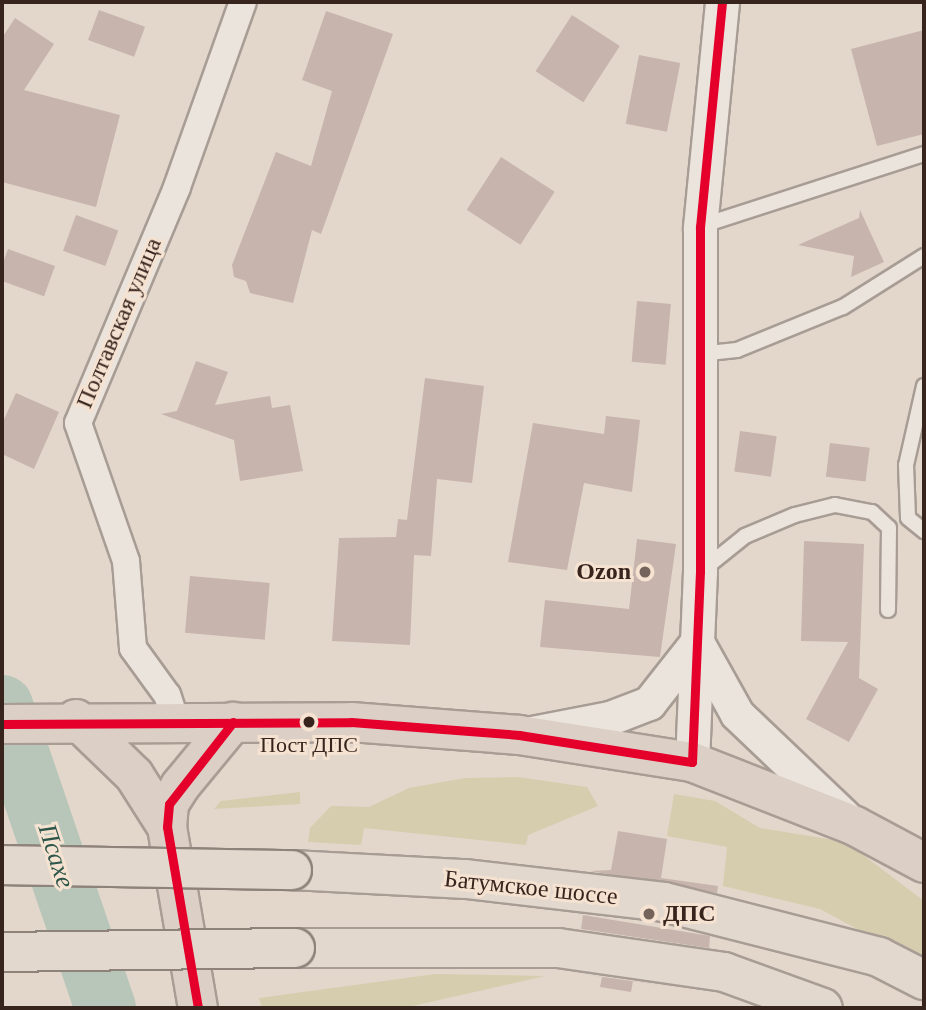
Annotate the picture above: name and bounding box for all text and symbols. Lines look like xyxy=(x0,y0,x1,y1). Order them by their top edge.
street label: Полтавская улица xyxy=(70,233,168,413)
place label: Ozon xyxy=(576,558,631,586)
marker: Ozon xyxy=(637,564,653,580)
marker: Пост ДПС xyxy=(302,715,316,729)
place label: Пост ДПС xyxy=(260,732,358,758)
water label: Псахе xyxy=(31,820,81,892)
street label: Батумское шоссе xyxy=(443,865,619,911)
place label: ДПС xyxy=(663,900,716,928)
marker: ДПС xyxy=(641,906,657,922)

